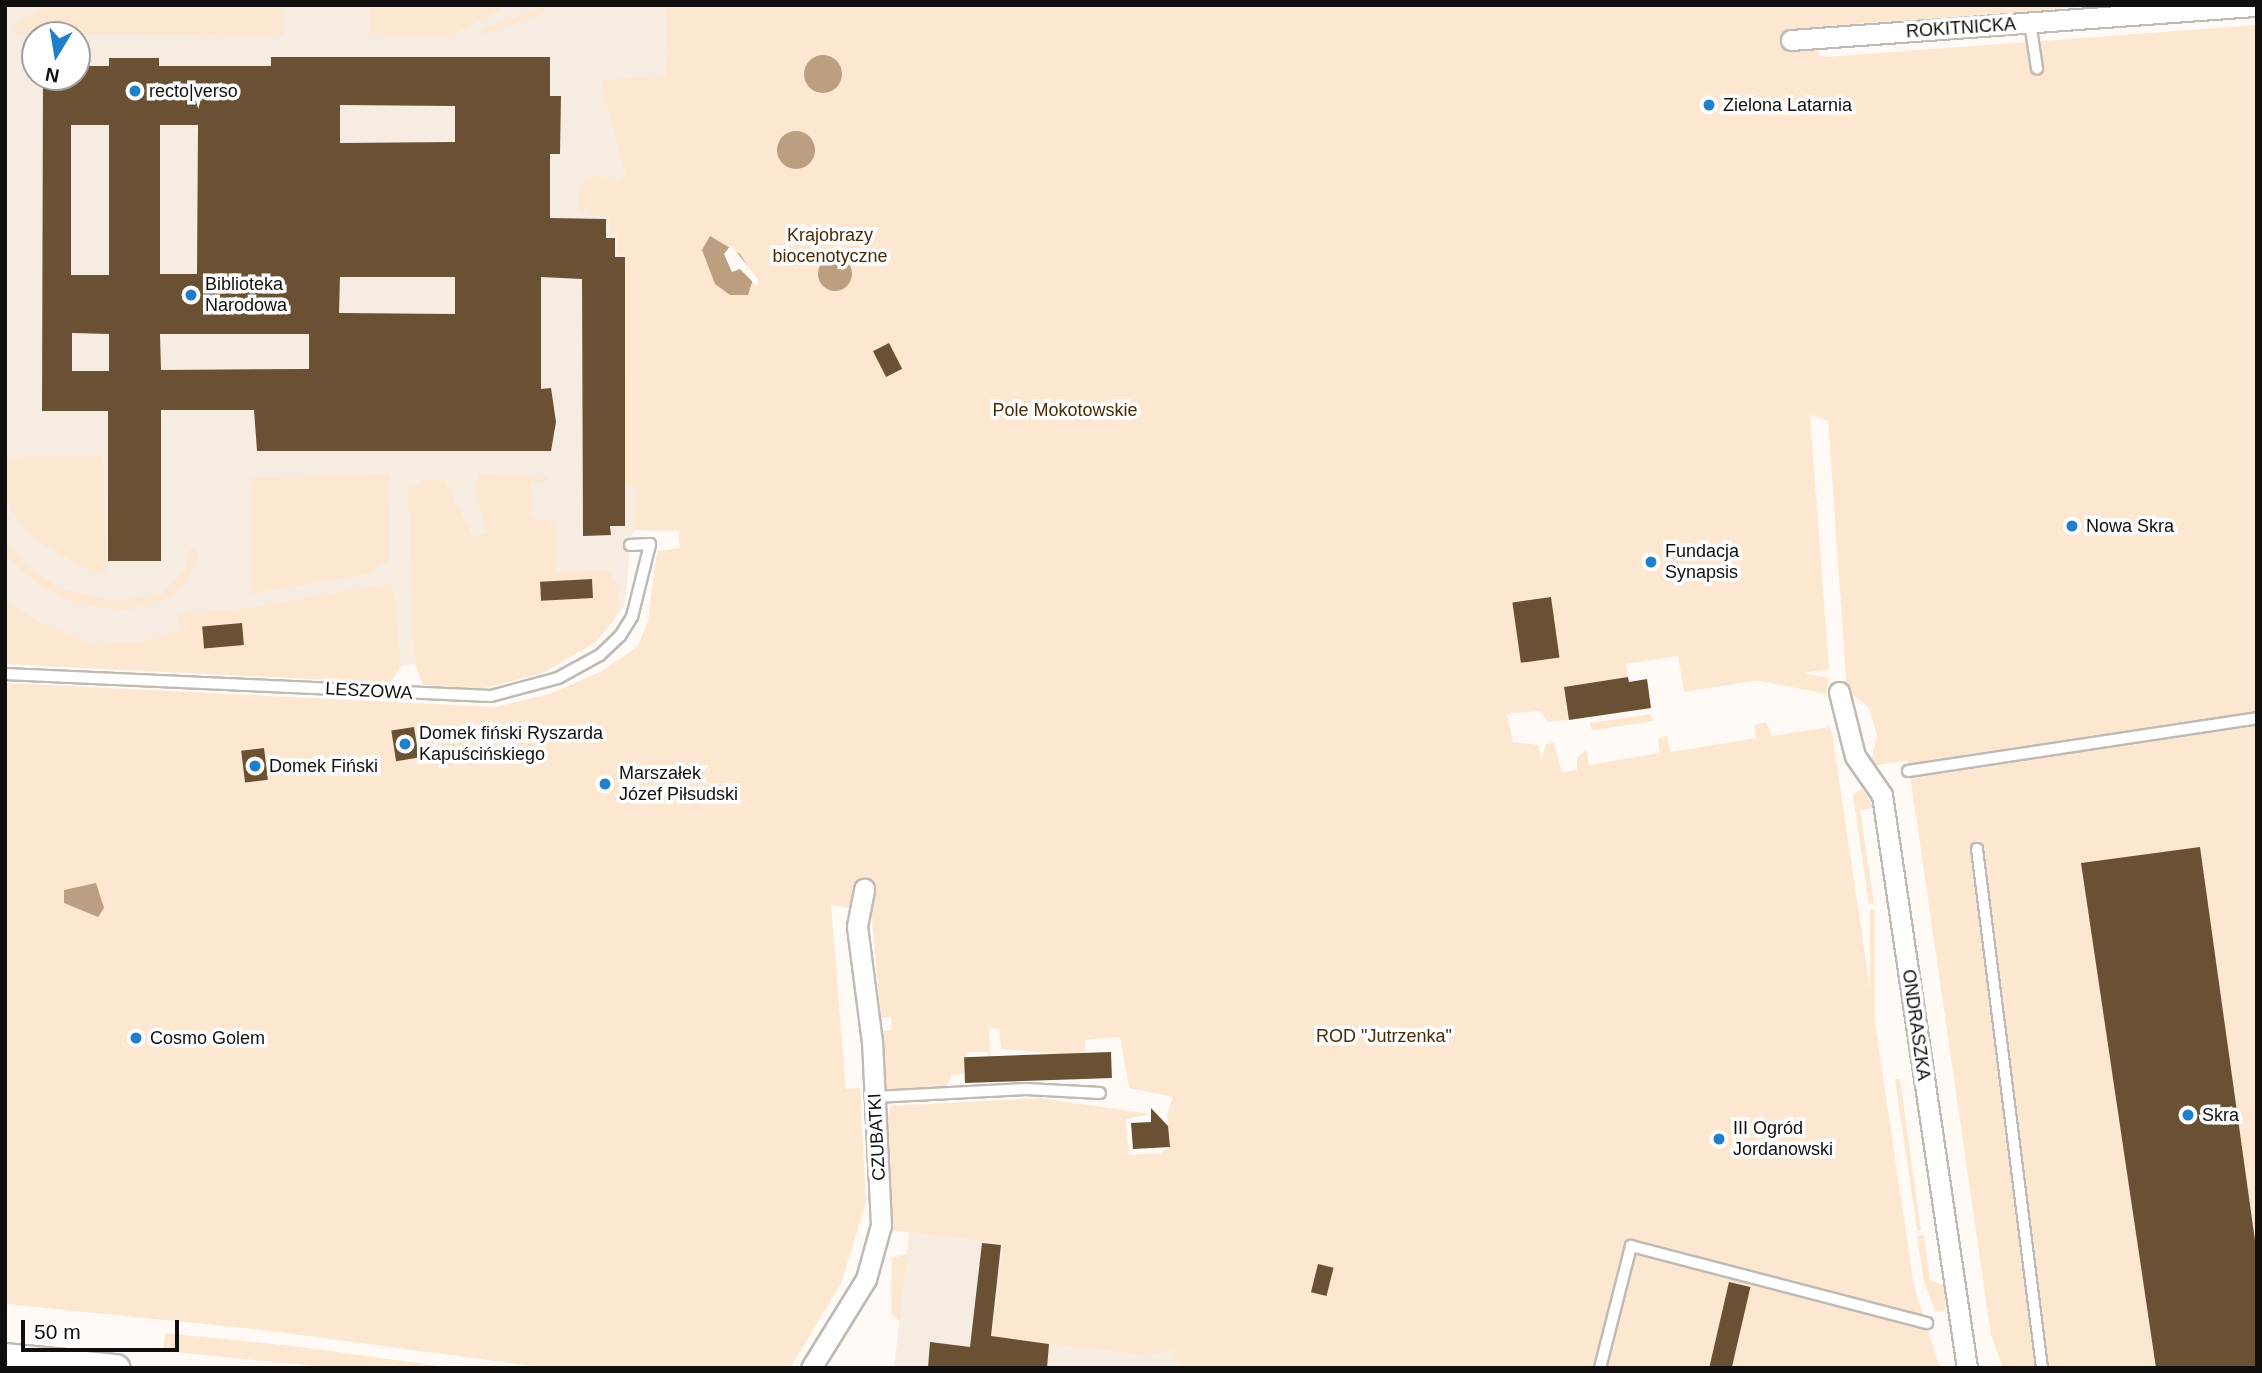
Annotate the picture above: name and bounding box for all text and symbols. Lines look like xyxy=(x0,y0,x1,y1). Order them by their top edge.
street label: ROKITNICKA xyxy=(1905,13,2017,43)
north arrow xyxy=(21,21,91,91)
text: N xyxy=(44,64,61,87)
place label: recto|verso xyxy=(149,80,238,102)
marker: recto|verso xyxy=(127,83,143,99)
place label: Zielona Latarnia xyxy=(1723,94,1852,116)
marker: Zielona Latarnia xyxy=(1701,97,1717,113)
park label: Krajobrazy biocenotyczne xyxy=(772,225,888,268)
place label: Biblioteka Narodowa xyxy=(205,274,287,316)
marker: Biblioteka Narodowa xyxy=(183,287,199,303)
park label: Pole Mokotowskie xyxy=(992,399,1138,421)
place label: Nowa Skra xyxy=(2086,515,2174,537)
marker: Nowa Skra xyxy=(2064,518,2080,534)
place label: Fundacja Synapsis xyxy=(1665,541,1739,584)
marker: Fundacja Synapsis xyxy=(1643,554,1659,570)
street label: LESZOWA xyxy=(325,678,413,704)
place label: Domek fiński Ryszarda Kapuścińskiego xyxy=(419,723,603,766)
marker: Domek fiński Ryszarda Kapuścińskiego xyxy=(397,736,413,752)
place label: Domek Fiński xyxy=(269,755,378,777)
marker: Domek Fiński xyxy=(247,758,263,774)
place label: Marszałek Józef Piłsudski xyxy=(619,763,738,806)
marker: Marszałek Józef Piłsudski xyxy=(597,776,613,792)
street label: ONDRASZKA xyxy=(1898,968,1934,1082)
park label: ROD "Jutrzenka" xyxy=(1316,1025,1452,1047)
place label: Cosmo Golem xyxy=(150,1027,265,1049)
marker: Cosmo Golem xyxy=(128,1030,144,1046)
street label: CZUBATKI xyxy=(864,1093,890,1181)
place label: Skra xyxy=(2202,1104,2239,1126)
marker: Skra xyxy=(2180,1107,2196,1123)
place label: III Ogród Jordanowski xyxy=(1733,1118,1833,1160)
marker: III Ogród Jordanowski xyxy=(1711,1131,1727,1147)
scale bar xyxy=(24,1306,182,1350)
text: 50 m xyxy=(34,1320,81,1343)

